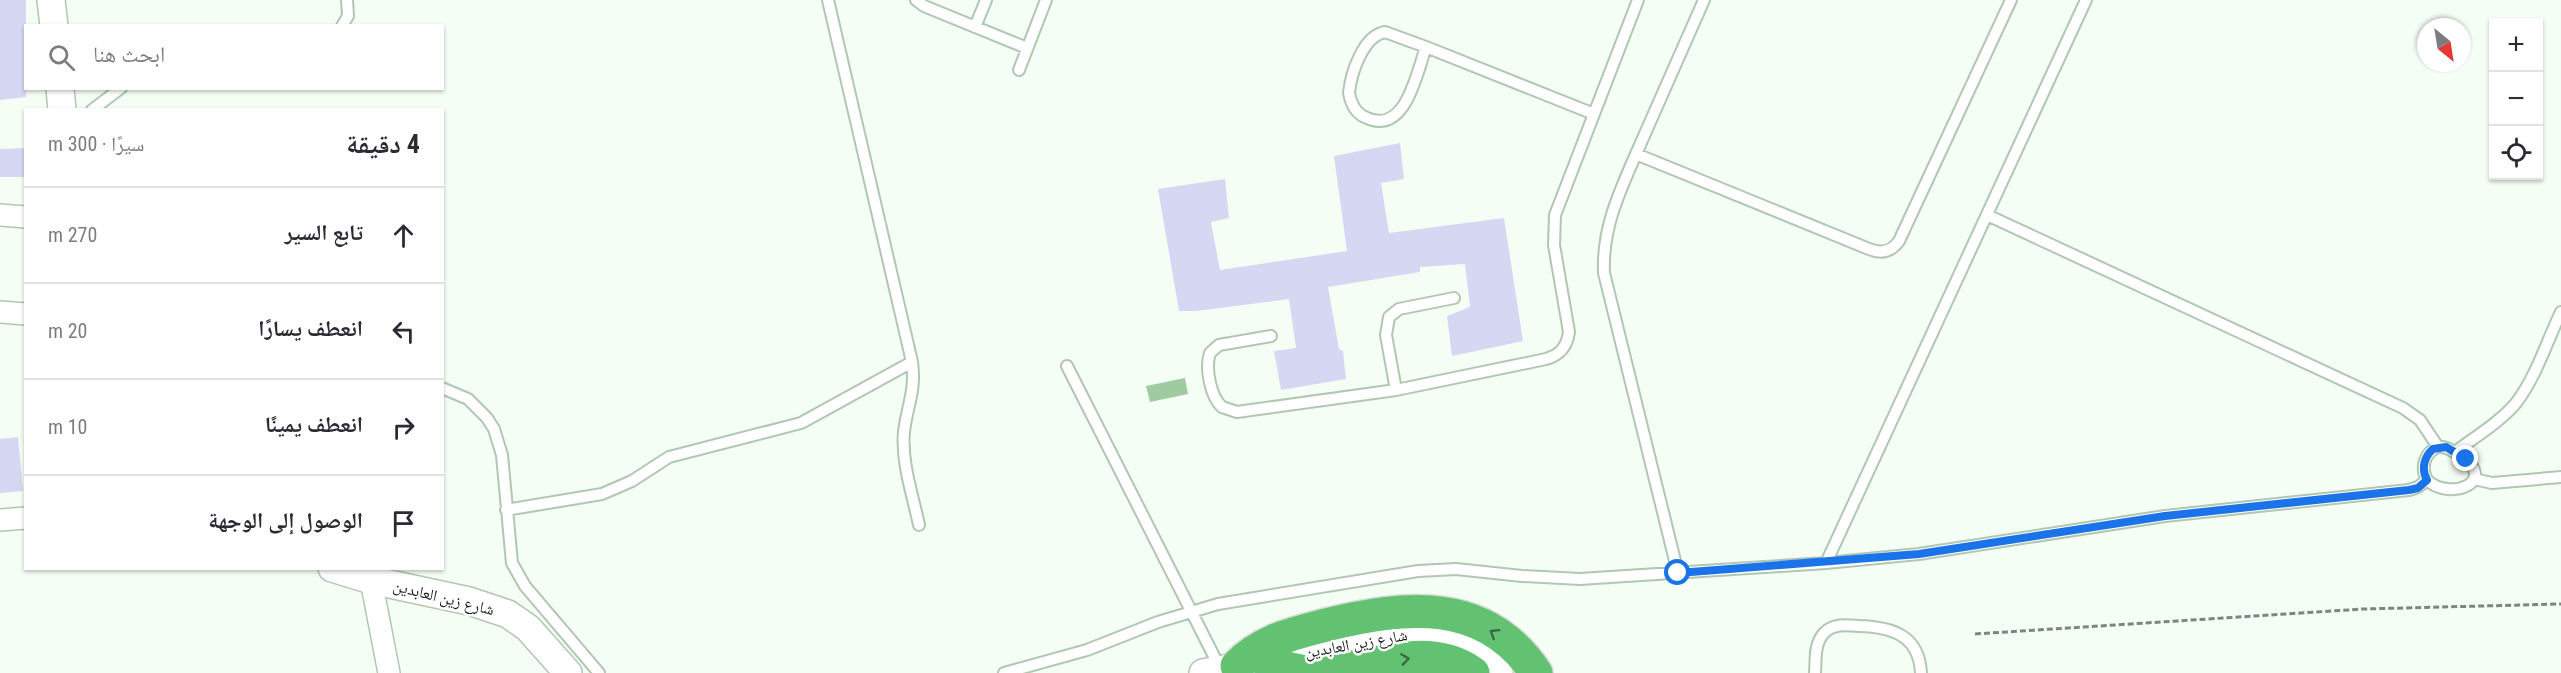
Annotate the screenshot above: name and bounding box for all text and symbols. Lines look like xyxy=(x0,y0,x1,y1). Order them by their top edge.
north arrow xyxy=(2417,18,2471,72)
map controls xyxy=(2489,18,2543,180)
button: + xyxy=(2489,18,2543,72)
search box xyxy=(24,24,444,90)
icon: search xyxy=(45,41,78,74)
text: ابحث هنا xyxy=(93,42,165,67)
button: − xyxy=(2489,72,2543,126)
button: locate xyxy=(2489,126,2543,180)
text: 4 دقيقة xyxy=(346,129,420,159)
text: سيرًا · 300 m xyxy=(48,132,145,156)
icon: ahead xyxy=(387,219,420,252)
text: تابع السير xyxy=(285,220,363,245)
text: 270 m xyxy=(48,223,97,247)
icon: left xyxy=(387,315,420,348)
text: انعطف يسارًا xyxy=(258,316,363,341)
text: 20 m xyxy=(48,319,87,343)
icon: right xyxy=(387,411,420,444)
text: انعطف يمينًا xyxy=(265,412,363,437)
text: 10 m xyxy=(48,415,87,439)
route end xyxy=(2452,445,2478,471)
icon: arrive xyxy=(387,507,420,540)
text: الوصول إلى الوجهة xyxy=(208,508,363,533)
route start xyxy=(1664,559,1690,585)
street label: شارع زين العابدين xyxy=(391,576,496,620)
street label: شارع زين العابدين xyxy=(1303,625,1409,663)
one-way arrow xyxy=(1490,629,1501,640)
one-way arrow xyxy=(1400,653,1409,665)

